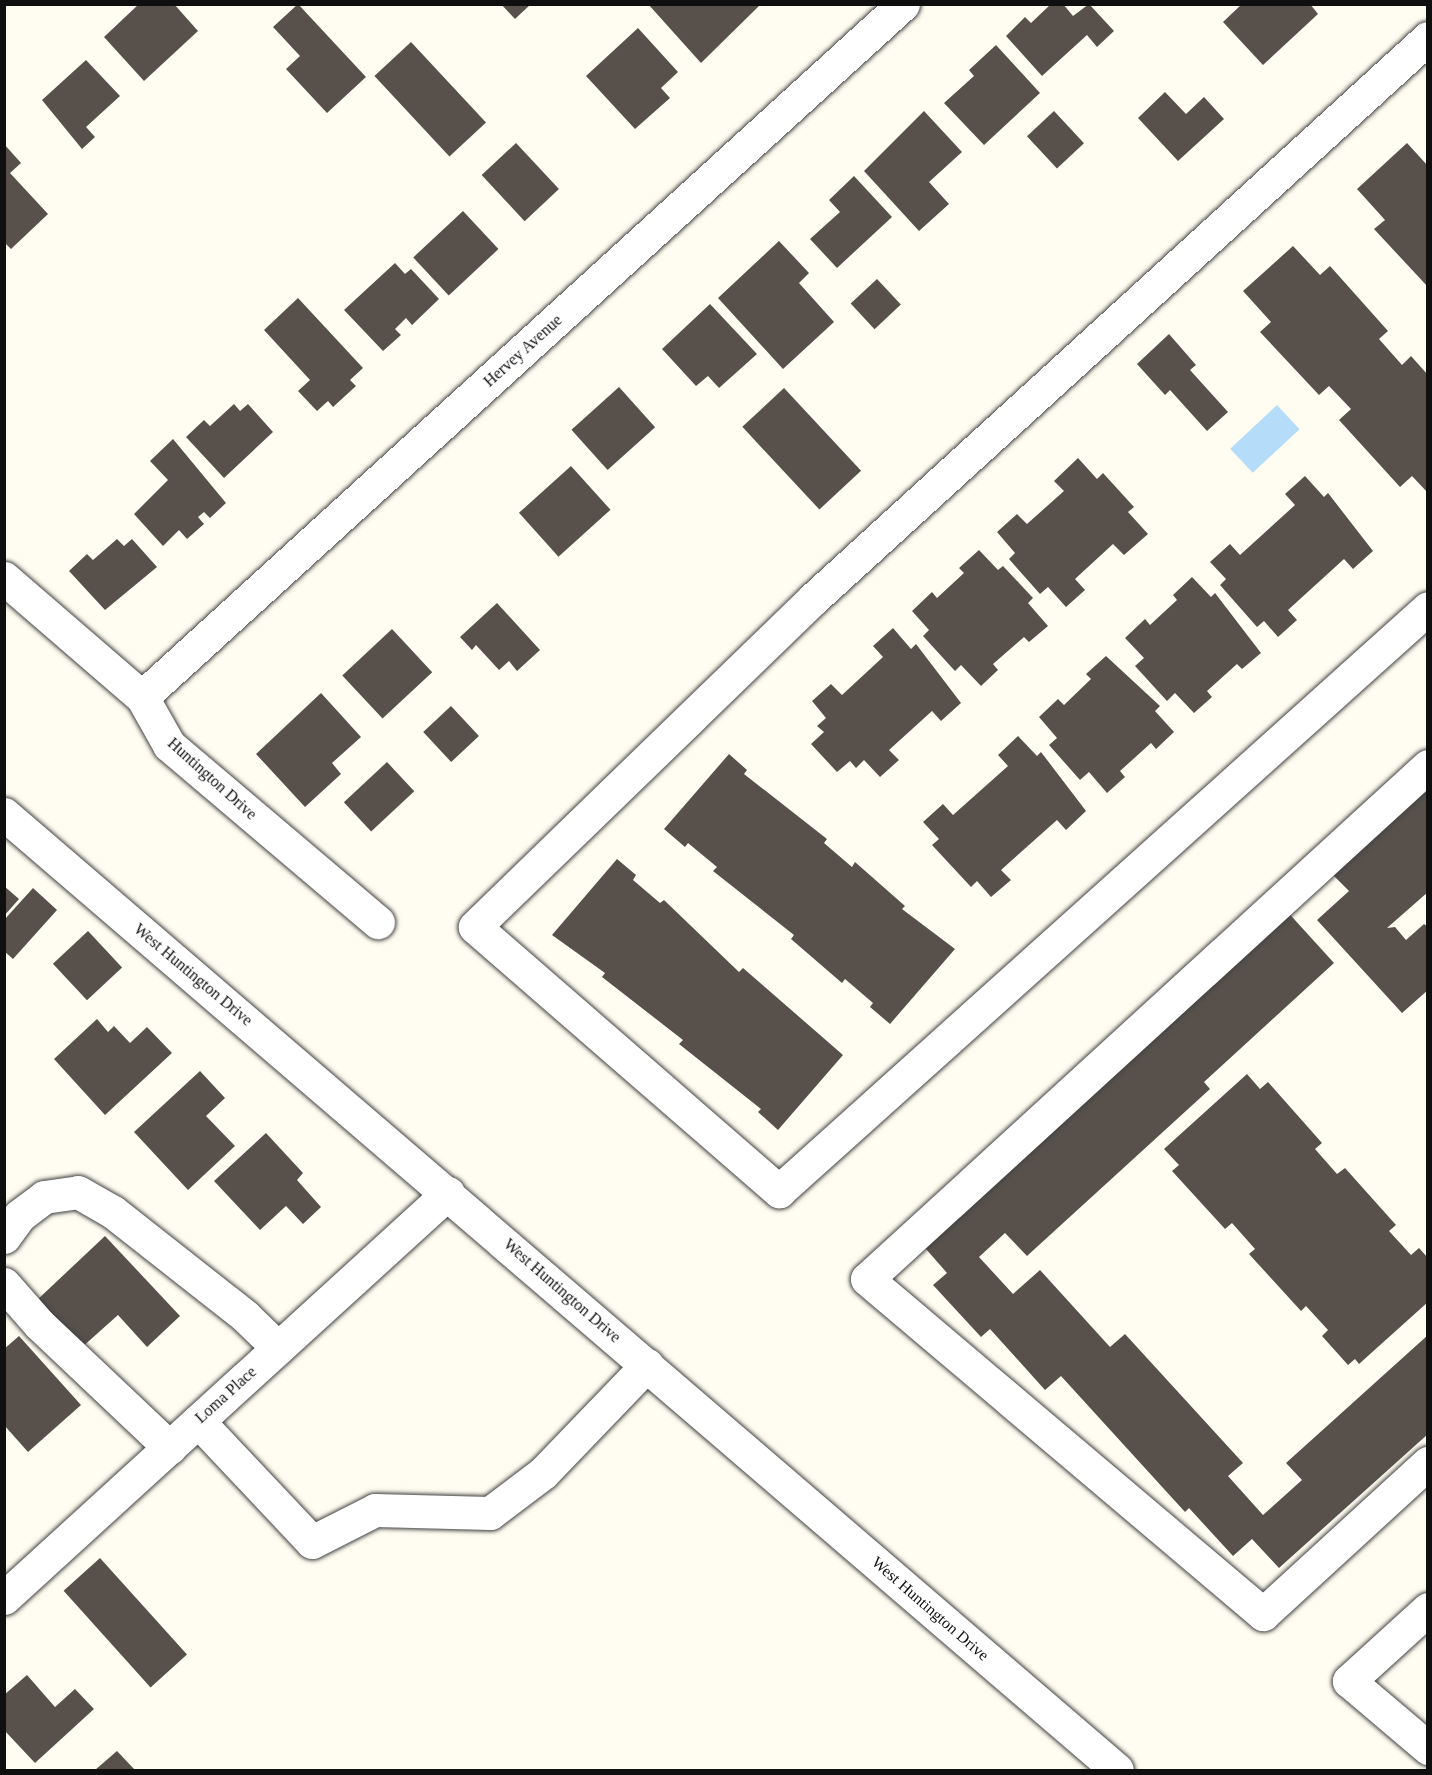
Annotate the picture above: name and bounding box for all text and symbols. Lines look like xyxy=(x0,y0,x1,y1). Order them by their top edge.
street label: Hervey Avenue xyxy=(480,311,566,391)
street label: Huntington Drive xyxy=(163,734,261,824)
street label: West Huntington Drive xyxy=(130,920,256,1030)
street label: West Huntington Drive xyxy=(500,1235,624,1347)
street label: Loma Place xyxy=(191,1362,261,1428)
street label: West Huntington Drive xyxy=(868,1553,992,1665)

